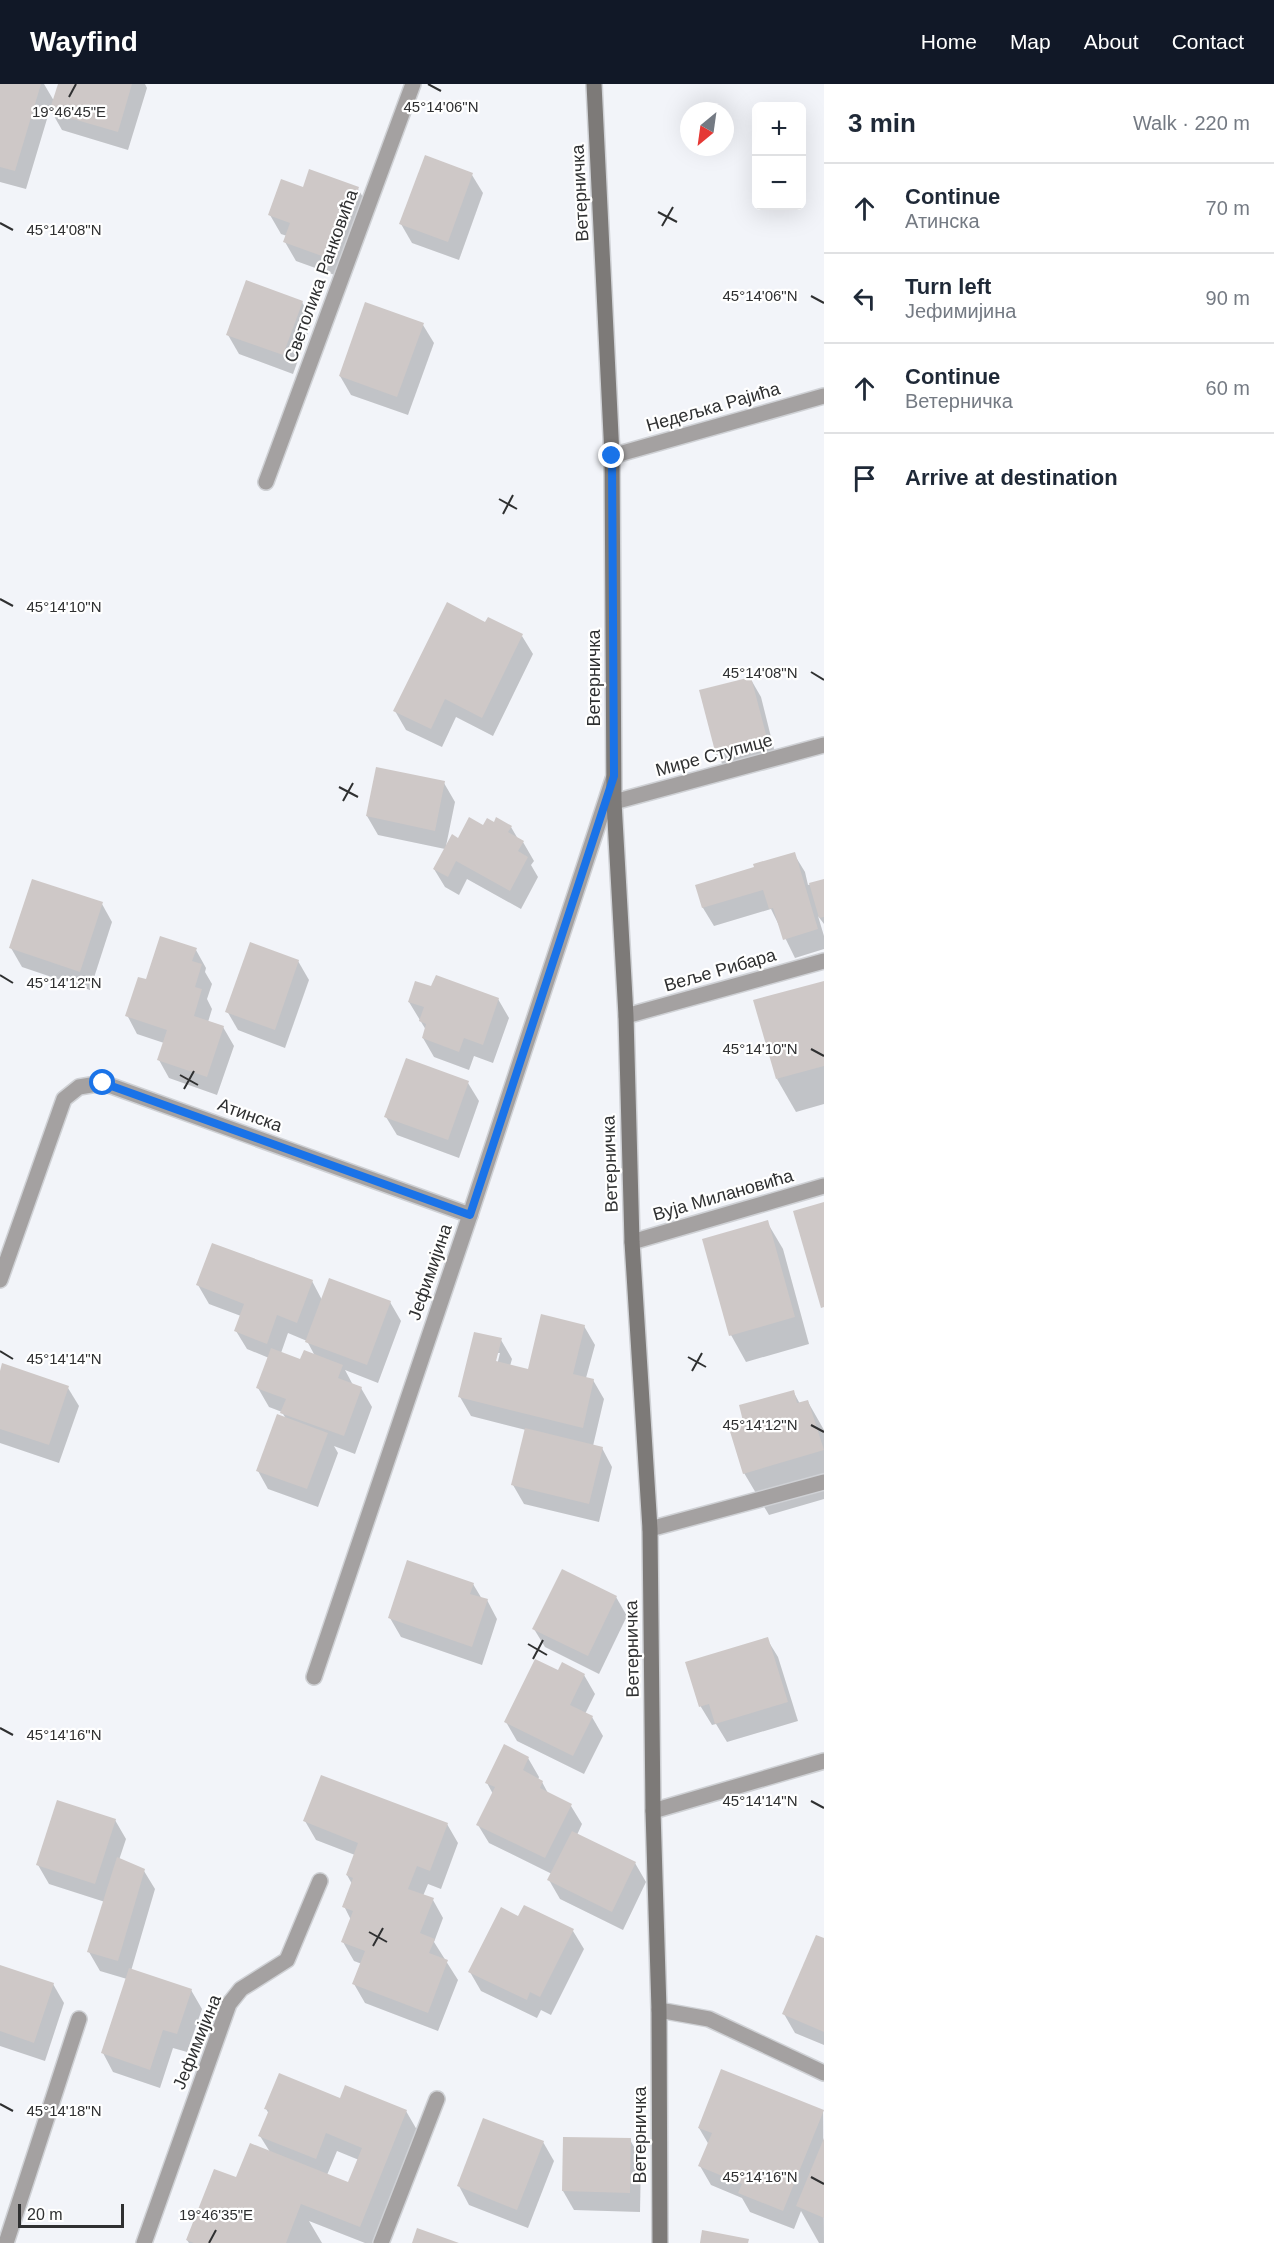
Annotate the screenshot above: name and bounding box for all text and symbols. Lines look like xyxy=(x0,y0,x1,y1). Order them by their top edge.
text: Wayfind xyxy=(30,26,138,57)
text: Home xyxy=(921,30,977,53)
text: Map xyxy=(1010,30,1051,53)
text: About xyxy=(1084,30,1139,53)
text: Contact xyxy=(1172,30,1244,53)
text: 45°14'06"N xyxy=(403,98,479,115)
north arrow xyxy=(680,102,734,156)
map controls xyxy=(752,102,806,210)
button: + xyxy=(752,102,806,156)
text: 19°46'45"E xyxy=(32,103,106,120)
text: 3 min xyxy=(848,108,916,138)
text: Walk · 220 m xyxy=(1133,112,1250,134)
street label: Ветерничка xyxy=(567,143,593,242)
button: − xyxy=(752,156,806,210)
text: Continue xyxy=(905,184,1000,209)
street label: Светолика Ранковића xyxy=(280,186,362,365)
icon: ahead xyxy=(848,192,881,225)
text: 70 m xyxy=(1206,197,1250,219)
text: Атинска xyxy=(905,210,980,232)
text: 45°14'08"N xyxy=(26,221,102,238)
text: Turn left xyxy=(905,274,991,299)
icon: left xyxy=(848,282,881,315)
text: 45°14'06"N xyxy=(722,287,798,304)
text: 90 m xyxy=(1206,287,1250,309)
text: Јефимијина xyxy=(905,300,1016,322)
text: Continue xyxy=(905,364,1000,389)
icon: ahead xyxy=(848,372,881,405)
text: 60 m xyxy=(1206,377,1250,399)
street label: Недељка Рајића xyxy=(644,378,783,436)
text: Ветерничка xyxy=(905,390,1013,412)
route end xyxy=(598,442,624,468)
icon: arrive xyxy=(848,462,881,495)
text: Arrive at destination xyxy=(905,465,1118,490)
text: 45°14'10"N xyxy=(26,598,102,615)
street label: Ветерничка xyxy=(584,628,604,727)
text: 45°14'08"N xyxy=(722,664,798,681)
street label: Мире Ступице xyxy=(653,730,775,780)
street label: Веље Рибара xyxy=(662,944,779,996)
text: 45°14'12"N xyxy=(26,974,102,991)
text: 45°14'10"N xyxy=(722,1040,798,1057)
route start xyxy=(89,1069,115,1095)
street label: Атинска xyxy=(215,1094,286,1136)
street label: Ветерничка xyxy=(598,1114,622,1213)
street label: Вуја Милановића xyxy=(651,1165,796,1225)
street label: Јефимијина xyxy=(404,1220,456,1323)
text: 45°14'14"N xyxy=(26,1350,102,1367)
text: 45°14'12"N xyxy=(722,1416,798,1433)
street label: Ветерничка xyxy=(621,1599,643,1698)
text: 45°14'16"N xyxy=(26,1726,102,1743)
text: 45°14'14"N xyxy=(722,1792,798,1809)
street label: Јефимијина xyxy=(169,1991,225,2092)
street label: Ветерничка xyxy=(630,2085,650,2184)
text: 45°14'18"N xyxy=(26,2102,102,2119)
text: 45°14'16"N xyxy=(722,2168,798,2185)
scale bar xyxy=(18,2201,124,2228)
text: 20 m xyxy=(27,2206,63,2223)
text: 19°46'35"E xyxy=(179,2206,253,2223)

